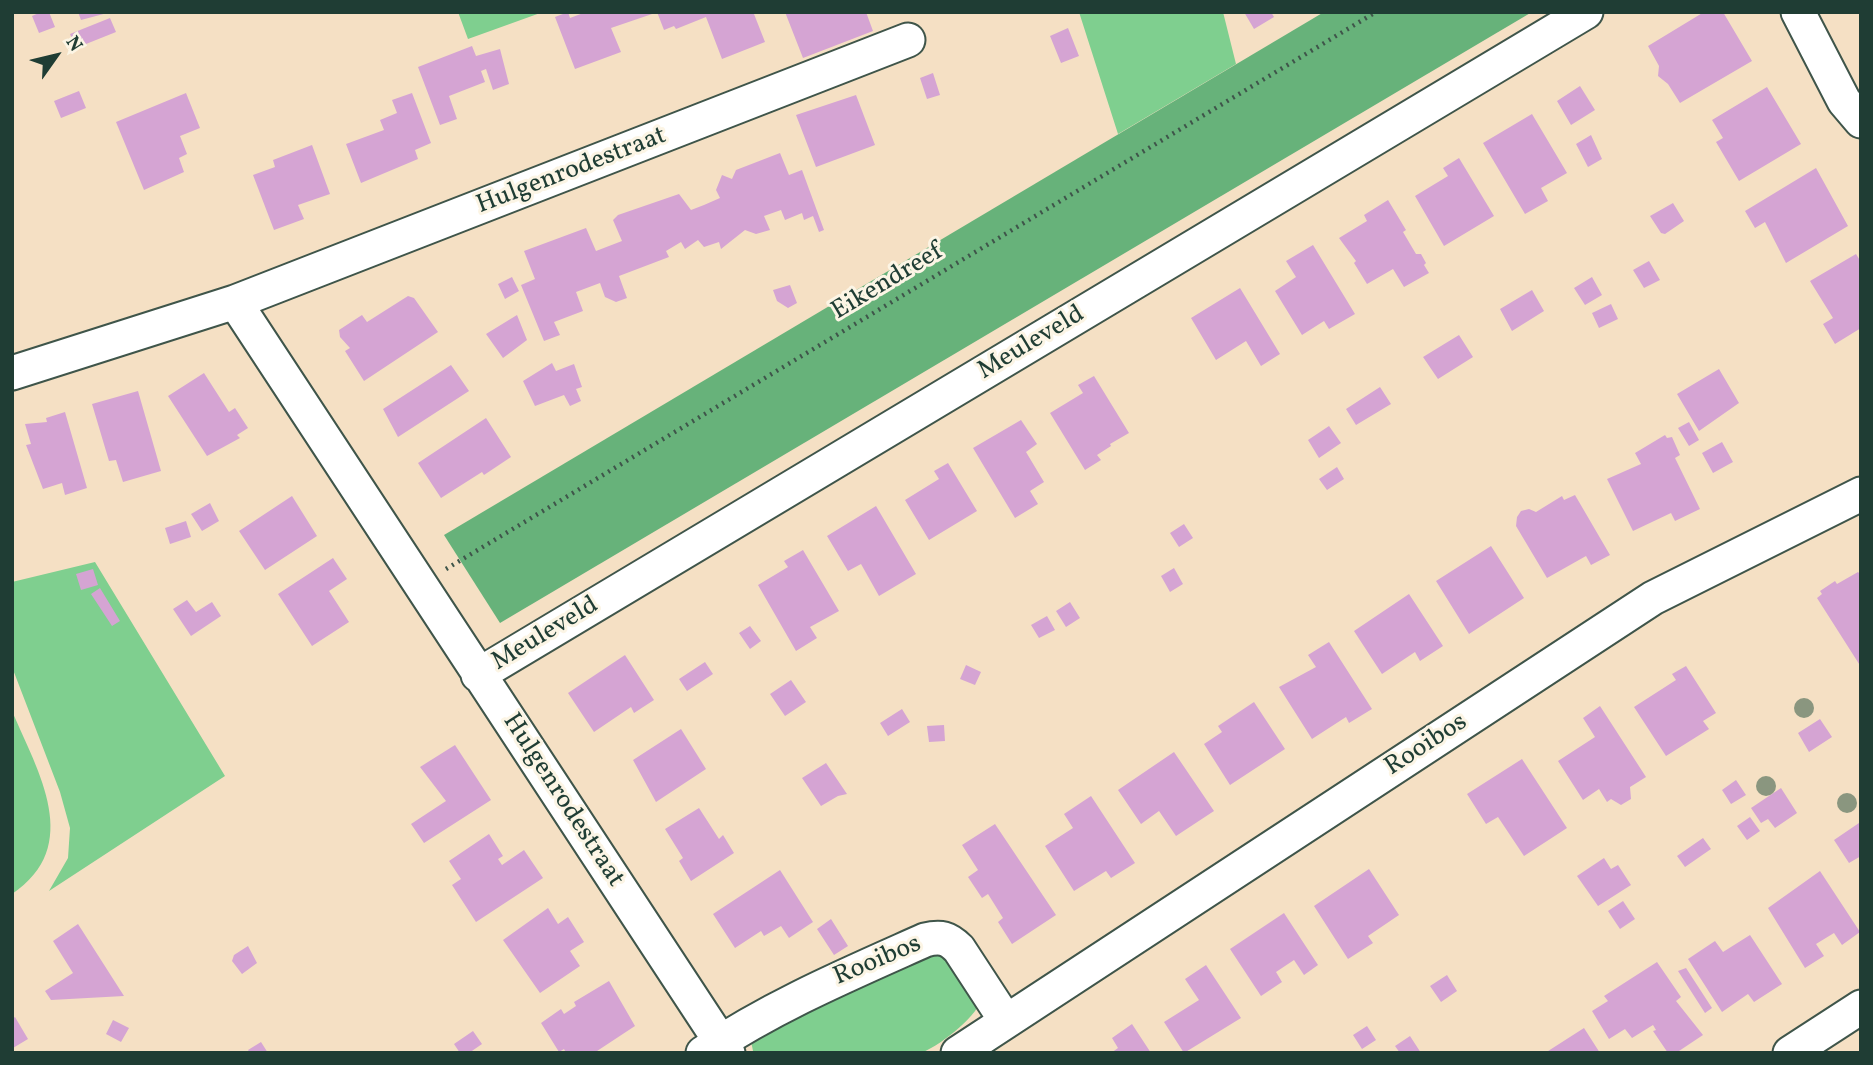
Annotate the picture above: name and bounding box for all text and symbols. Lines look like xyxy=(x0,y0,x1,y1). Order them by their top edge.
north arrow xyxy=(21,21,91,91)
text: N xyxy=(59,31,88,57)
street label: Hulgenrodestraat xyxy=(473,121,671,223)
street label: Eikendreef xyxy=(827,238,949,328)
street label: Meuleveld xyxy=(973,300,1091,388)
street label: Meuleveld xyxy=(487,591,605,679)
street label: Hulgenrodestraat xyxy=(494,708,630,894)
street label: Rooibos xyxy=(1380,708,1474,784)
street label: Rooibos xyxy=(830,930,926,994)

